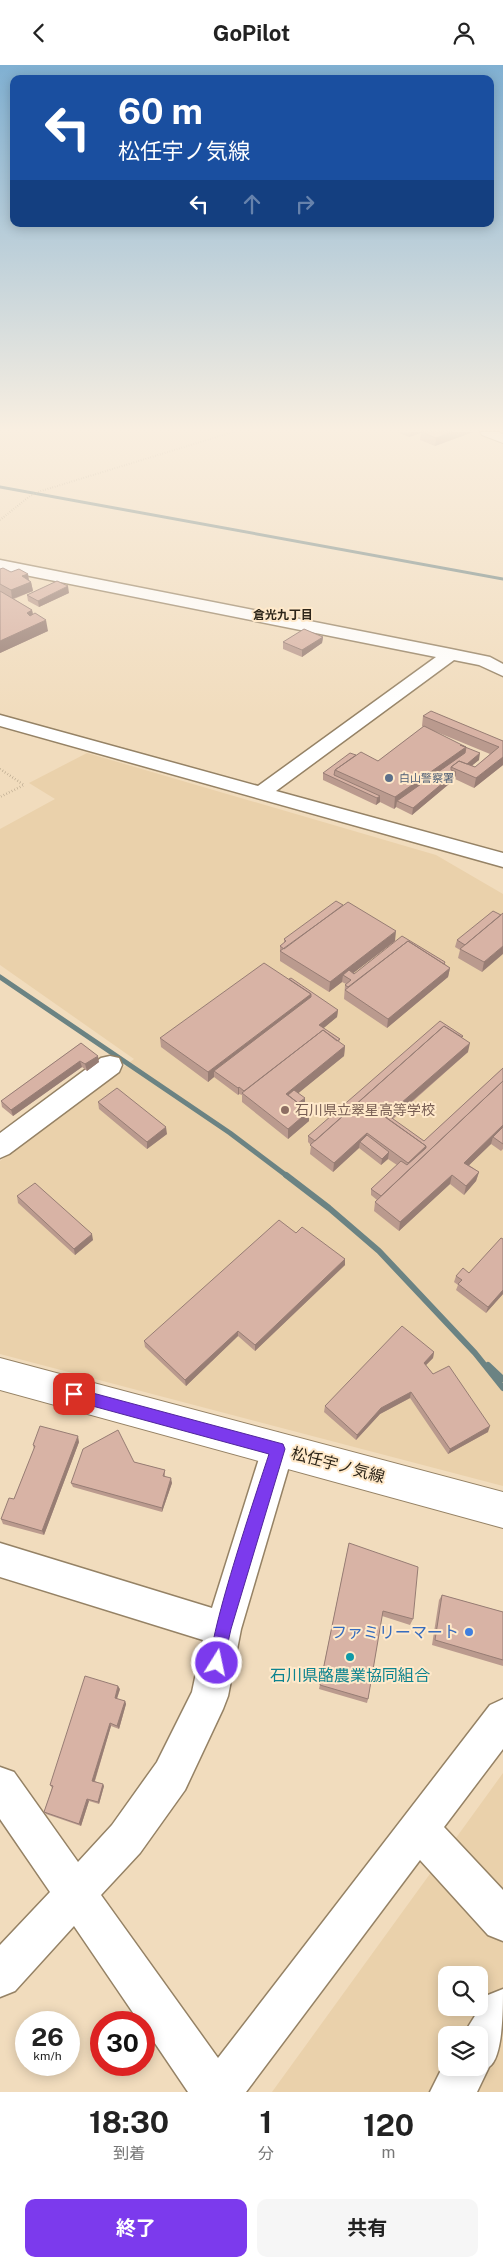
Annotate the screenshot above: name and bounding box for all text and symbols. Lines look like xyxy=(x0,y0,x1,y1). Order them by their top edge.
icon: back xyxy=(25,19,53,47)
icon: person xyxy=(450,19,478,47)
text: GoPilot xyxy=(213,20,290,46)
text: 60 m xyxy=(118,91,203,132)
icon: left xyxy=(35,95,100,160)
text: 松任宇ノ気線 xyxy=(118,138,250,164)
icon: left xyxy=(185,190,213,218)
icon: ahead xyxy=(238,190,266,218)
icon: right xyxy=(291,190,319,218)
district label: 倉光九丁目 xyxy=(253,608,313,622)
marker: 白山警察署 xyxy=(383,772,395,784)
place label: 白山警察署 xyxy=(399,772,454,784)
place label: 石川県立翠星高等学校 xyxy=(295,1102,435,1118)
marker: 石川県立翠星高等学校 xyxy=(279,1104,291,1116)
pin xyxy=(53,1373,95,1415)
icon: arrive xyxy=(60,1380,88,1408)
street label: 松任宇ノ気線 xyxy=(289,1443,387,1487)
place label: ファミリーマート xyxy=(331,1623,459,1642)
marker: ファミリーマート xyxy=(463,1626,475,1638)
position arrow xyxy=(190,1636,242,1688)
marker: 石川県酪農業協同組合 xyxy=(344,1651,356,1663)
place label: 石川県酪農業協同組合 xyxy=(270,1666,430,1685)
map controls xyxy=(438,1966,488,2076)
button: search xyxy=(438,1966,488,2016)
speed limit sign: 30 xyxy=(90,2011,155,2076)
text: 26 xyxy=(31,2022,64,2052)
button: layers xyxy=(438,2026,488,2076)
text: km/h xyxy=(33,2049,62,2063)
text: 18:30 xyxy=(89,2104,169,2140)
text: 1 xyxy=(260,2104,272,2140)
text: 120 xyxy=(363,2107,414,2143)
text: m xyxy=(382,2143,395,2162)
text: 到着 xyxy=(113,2144,145,2163)
text: 分 xyxy=(258,2144,274,2163)
button: 終了 xyxy=(25,2199,247,2257)
button: 共有 xyxy=(257,2199,478,2257)

